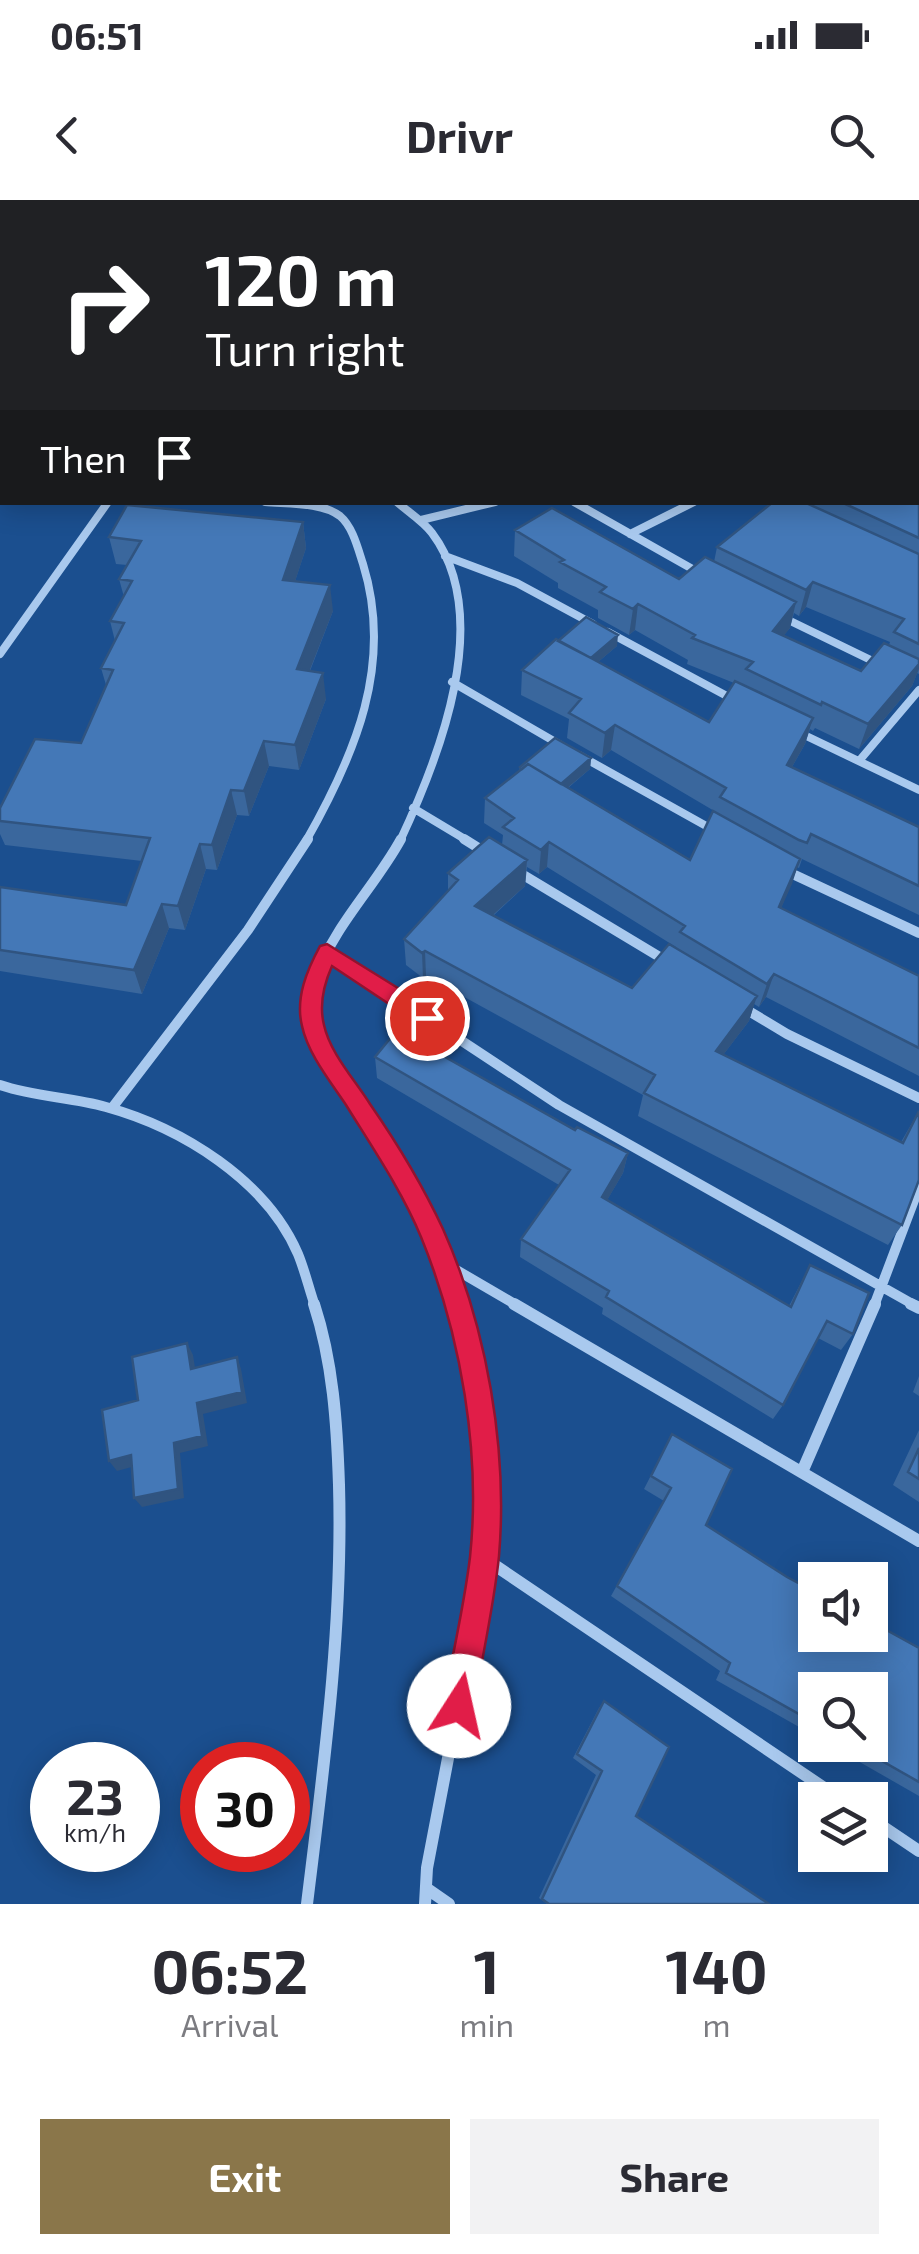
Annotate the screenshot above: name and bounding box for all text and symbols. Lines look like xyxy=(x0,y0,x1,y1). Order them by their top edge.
text: 06:51 xyxy=(50,12,144,58)
icon: back xyxy=(40,108,95,163)
text: Drivr xyxy=(406,108,513,162)
icon: search xyxy=(824,108,879,163)
text: 120 m xyxy=(205,236,397,320)
icon: right xyxy=(40,240,170,370)
text: Turn right xyxy=(205,321,405,375)
icon: arrive xyxy=(147,430,202,485)
text: Then xyxy=(40,435,127,481)
pin xyxy=(385,976,470,1061)
icon: arrive xyxy=(400,991,455,1046)
map controls xyxy=(798,1562,888,1872)
button: sound xyxy=(798,1562,888,1652)
position arrow xyxy=(407,1654,511,1758)
button: search xyxy=(798,1672,888,1762)
speed limit sign: 30 xyxy=(180,1742,310,1872)
text: 23 xyxy=(66,1765,124,1825)
button: layers xyxy=(798,1782,888,1872)
text: km/h xyxy=(64,1817,126,1847)
text: 06:52 xyxy=(151,1934,308,2006)
text: 1 xyxy=(474,1934,500,2006)
text: 140 xyxy=(666,1934,768,2006)
text: Arrival xyxy=(181,2005,278,2043)
text: min xyxy=(460,2005,514,2043)
text: m xyxy=(703,2005,731,2043)
button: Exit xyxy=(40,2119,450,2234)
button: Share xyxy=(470,2119,879,2234)

